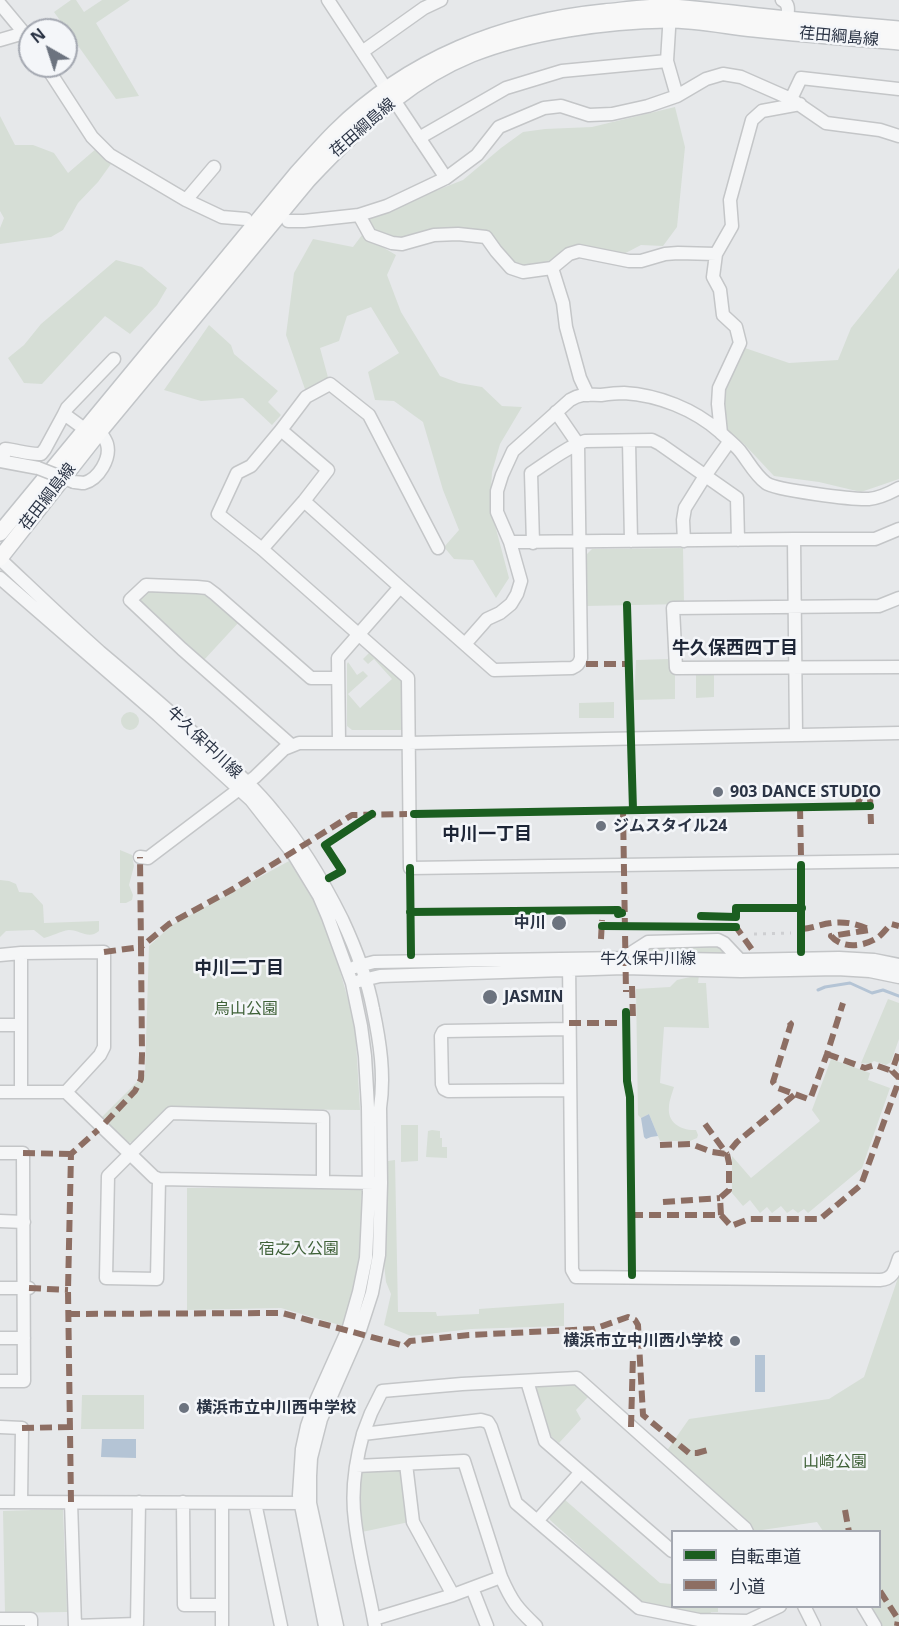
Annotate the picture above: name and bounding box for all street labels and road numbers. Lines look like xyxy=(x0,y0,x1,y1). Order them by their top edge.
street label: 荏田綱島線 xyxy=(798,24,880,50)
street label: 荏田綱島線 xyxy=(327,95,399,161)
street label: 荏田綱島線 xyxy=(16,460,80,534)
street label: 牛久保中川線 xyxy=(162,703,246,783)
street label: 牛久保中川線 xyxy=(600,949,696,969)

